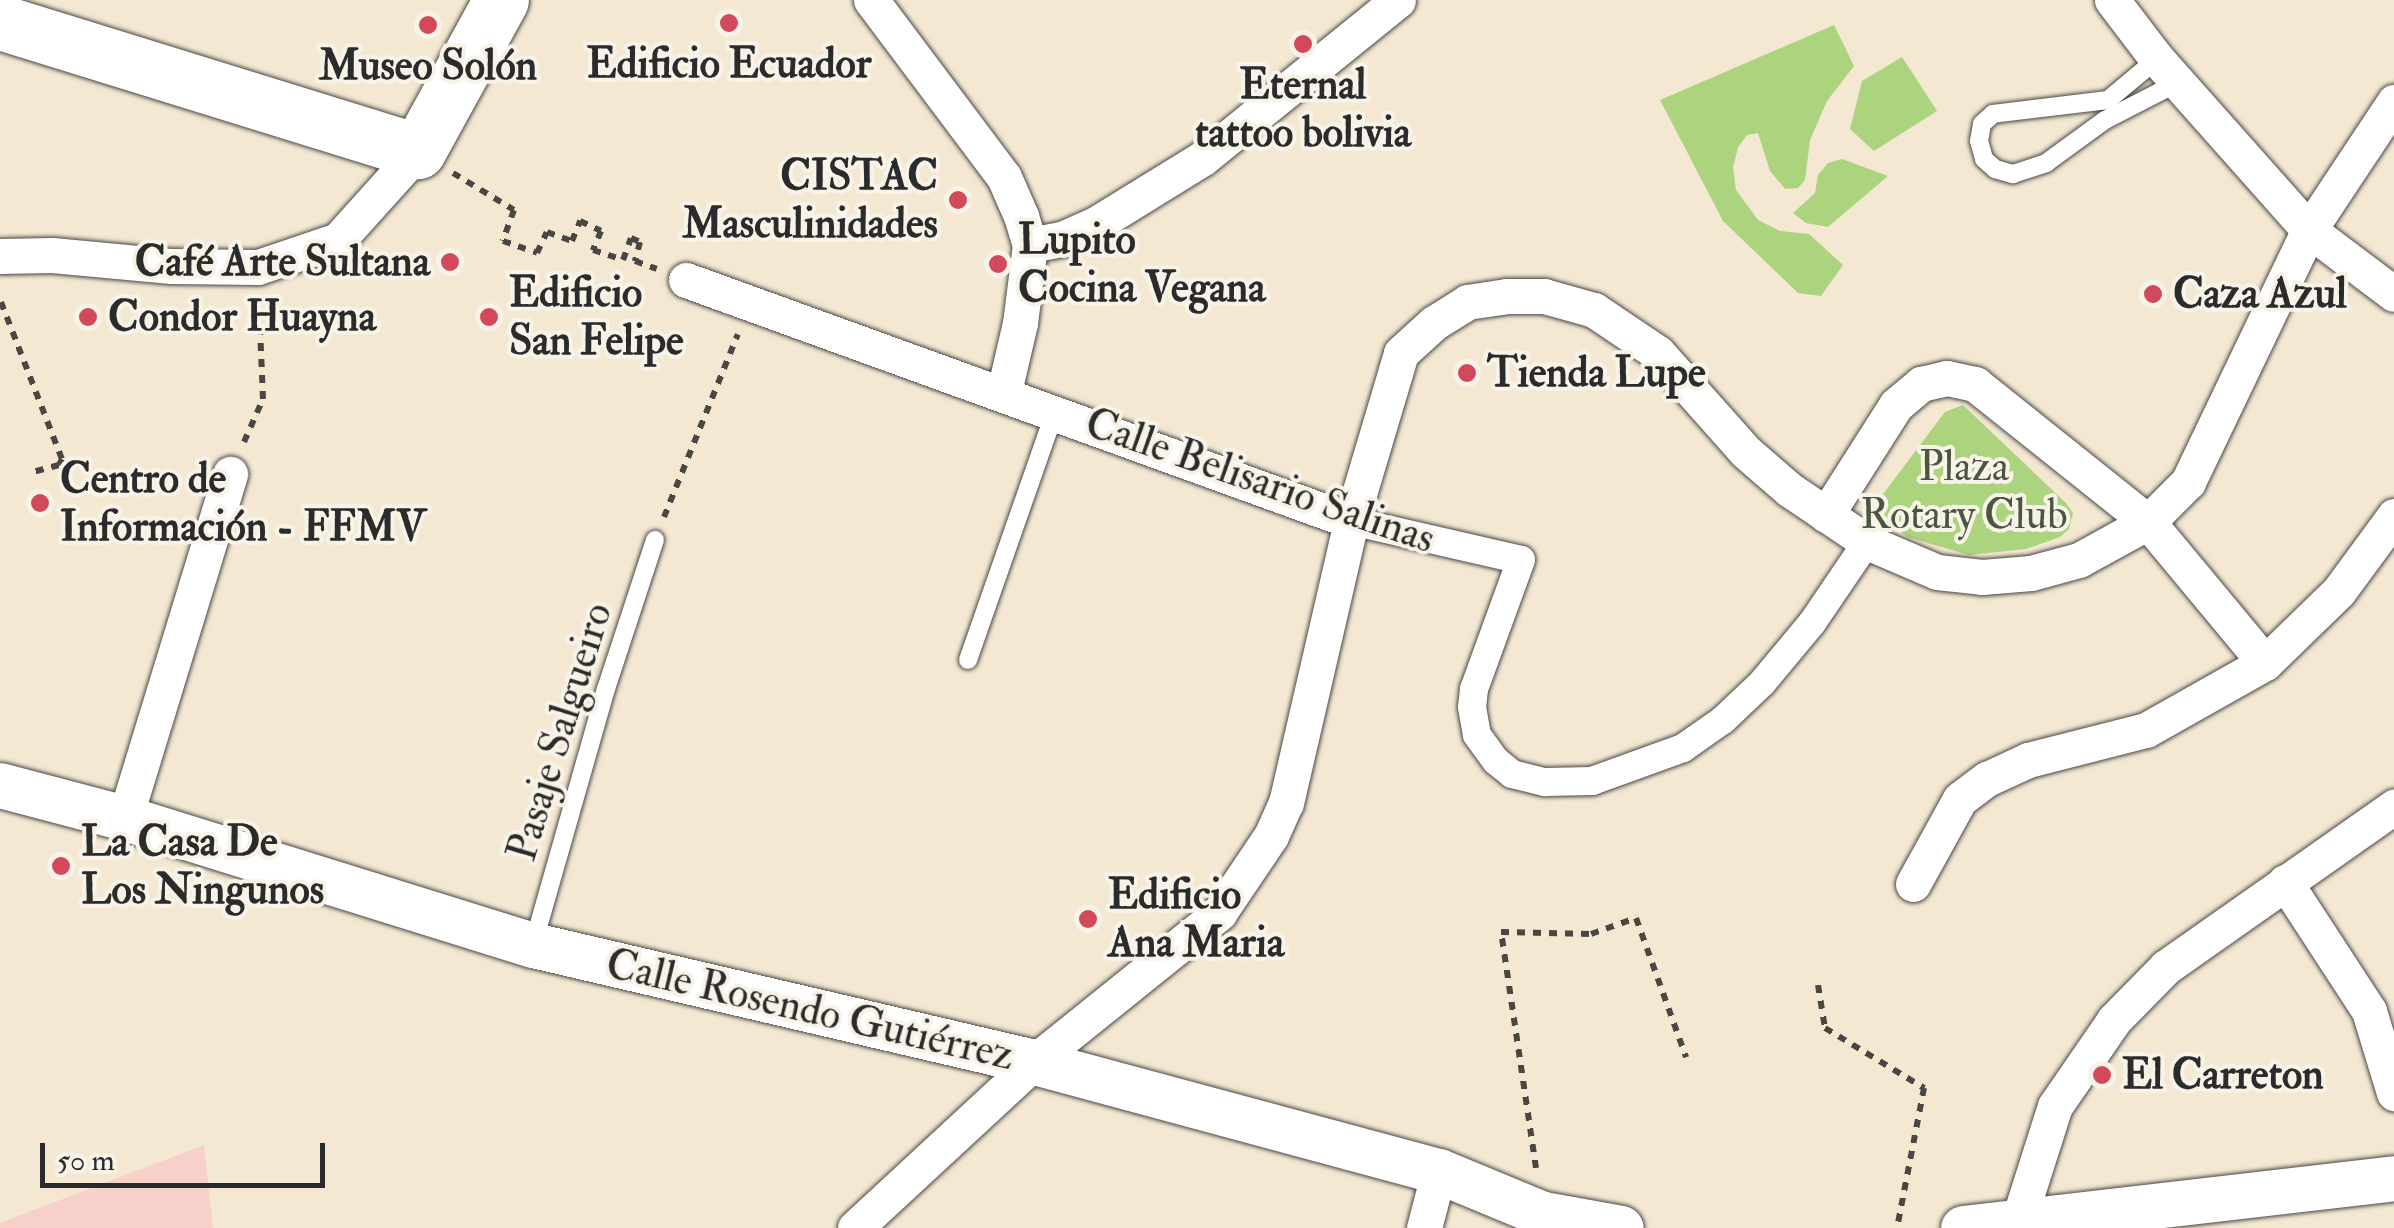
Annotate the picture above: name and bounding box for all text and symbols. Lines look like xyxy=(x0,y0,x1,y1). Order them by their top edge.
marker: Edificio Ecuador xyxy=(718,12,740,34)
marker: Museo Solón xyxy=(417,14,439,36)
marker: Eternal tattoo bolivia xyxy=(1292,33,1314,55)
place label: Edificio Ecuador xyxy=(587,39,871,89)
place label: Museo Solón xyxy=(319,41,537,91)
place label: Eternal tattoo bolivia xyxy=(1195,60,1411,158)
place label: CISTAC Masculinidades xyxy=(682,151,938,250)
marker: CISTAC Masculinidades xyxy=(947,189,969,211)
place label: Lupito Cocina Vegana xyxy=(1018,215,1266,314)
place label: Café Arte Sultana xyxy=(135,237,430,287)
marker: Café Arte Sultana xyxy=(439,251,461,273)
marker: Lupito Cocina Vegana xyxy=(987,253,1009,275)
place label: Edificio San Felipe xyxy=(509,268,684,366)
place label: Caza Azul xyxy=(2173,269,2347,319)
marker: Caza Azul xyxy=(2142,283,2164,305)
place label: Condor Huayna xyxy=(108,292,376,342)
marker: Condor Huayna xyxy=(77,306,99,328)
marker: Edificio San Felipe xyxy=(478,306,500,328)
place label: Tienda Lupe xyxy=(1487,348,1705,398)
marker: Tienda Lupe xyxy=(1456,362,1478,384)
street label: Calle Belisario Salinas xyxy=(1079,398,1441,564)
park label: Plaza Rotary Club xyxy=(1860,442,2068,540)
place label: Centro de Información - FFMV xyxy=(60,454,426,552)
marker: Centro de Información - FFMV xyxy=(29,492,51,514)
street label: Pasaje Salgueiro xyxy=(497,597,623,867)
place label: La Casa De Los Ningunos xyxy=(81,817,324,916)
marker: La Casa De Los Ningunos xyxy=(50,855,72,877)
place label: Edificio Ana Maria xyxy=(1108,870,1284,968)
marker: Edificio Ana Maria xyxy=(1077,908,1099,930)
street label: Calle Rosendo Gutiérrez xyxy=(601,939,1019,1081)
place label: El Carreton xyxy=(2122,1050,2324,1100)
marker: El Carreton xyxy=(2091,1064,2113,1086)
scale bar xyxy=(45,1123,330,1185)
text: 50 m xyxy=(57,1142,115,1179)

